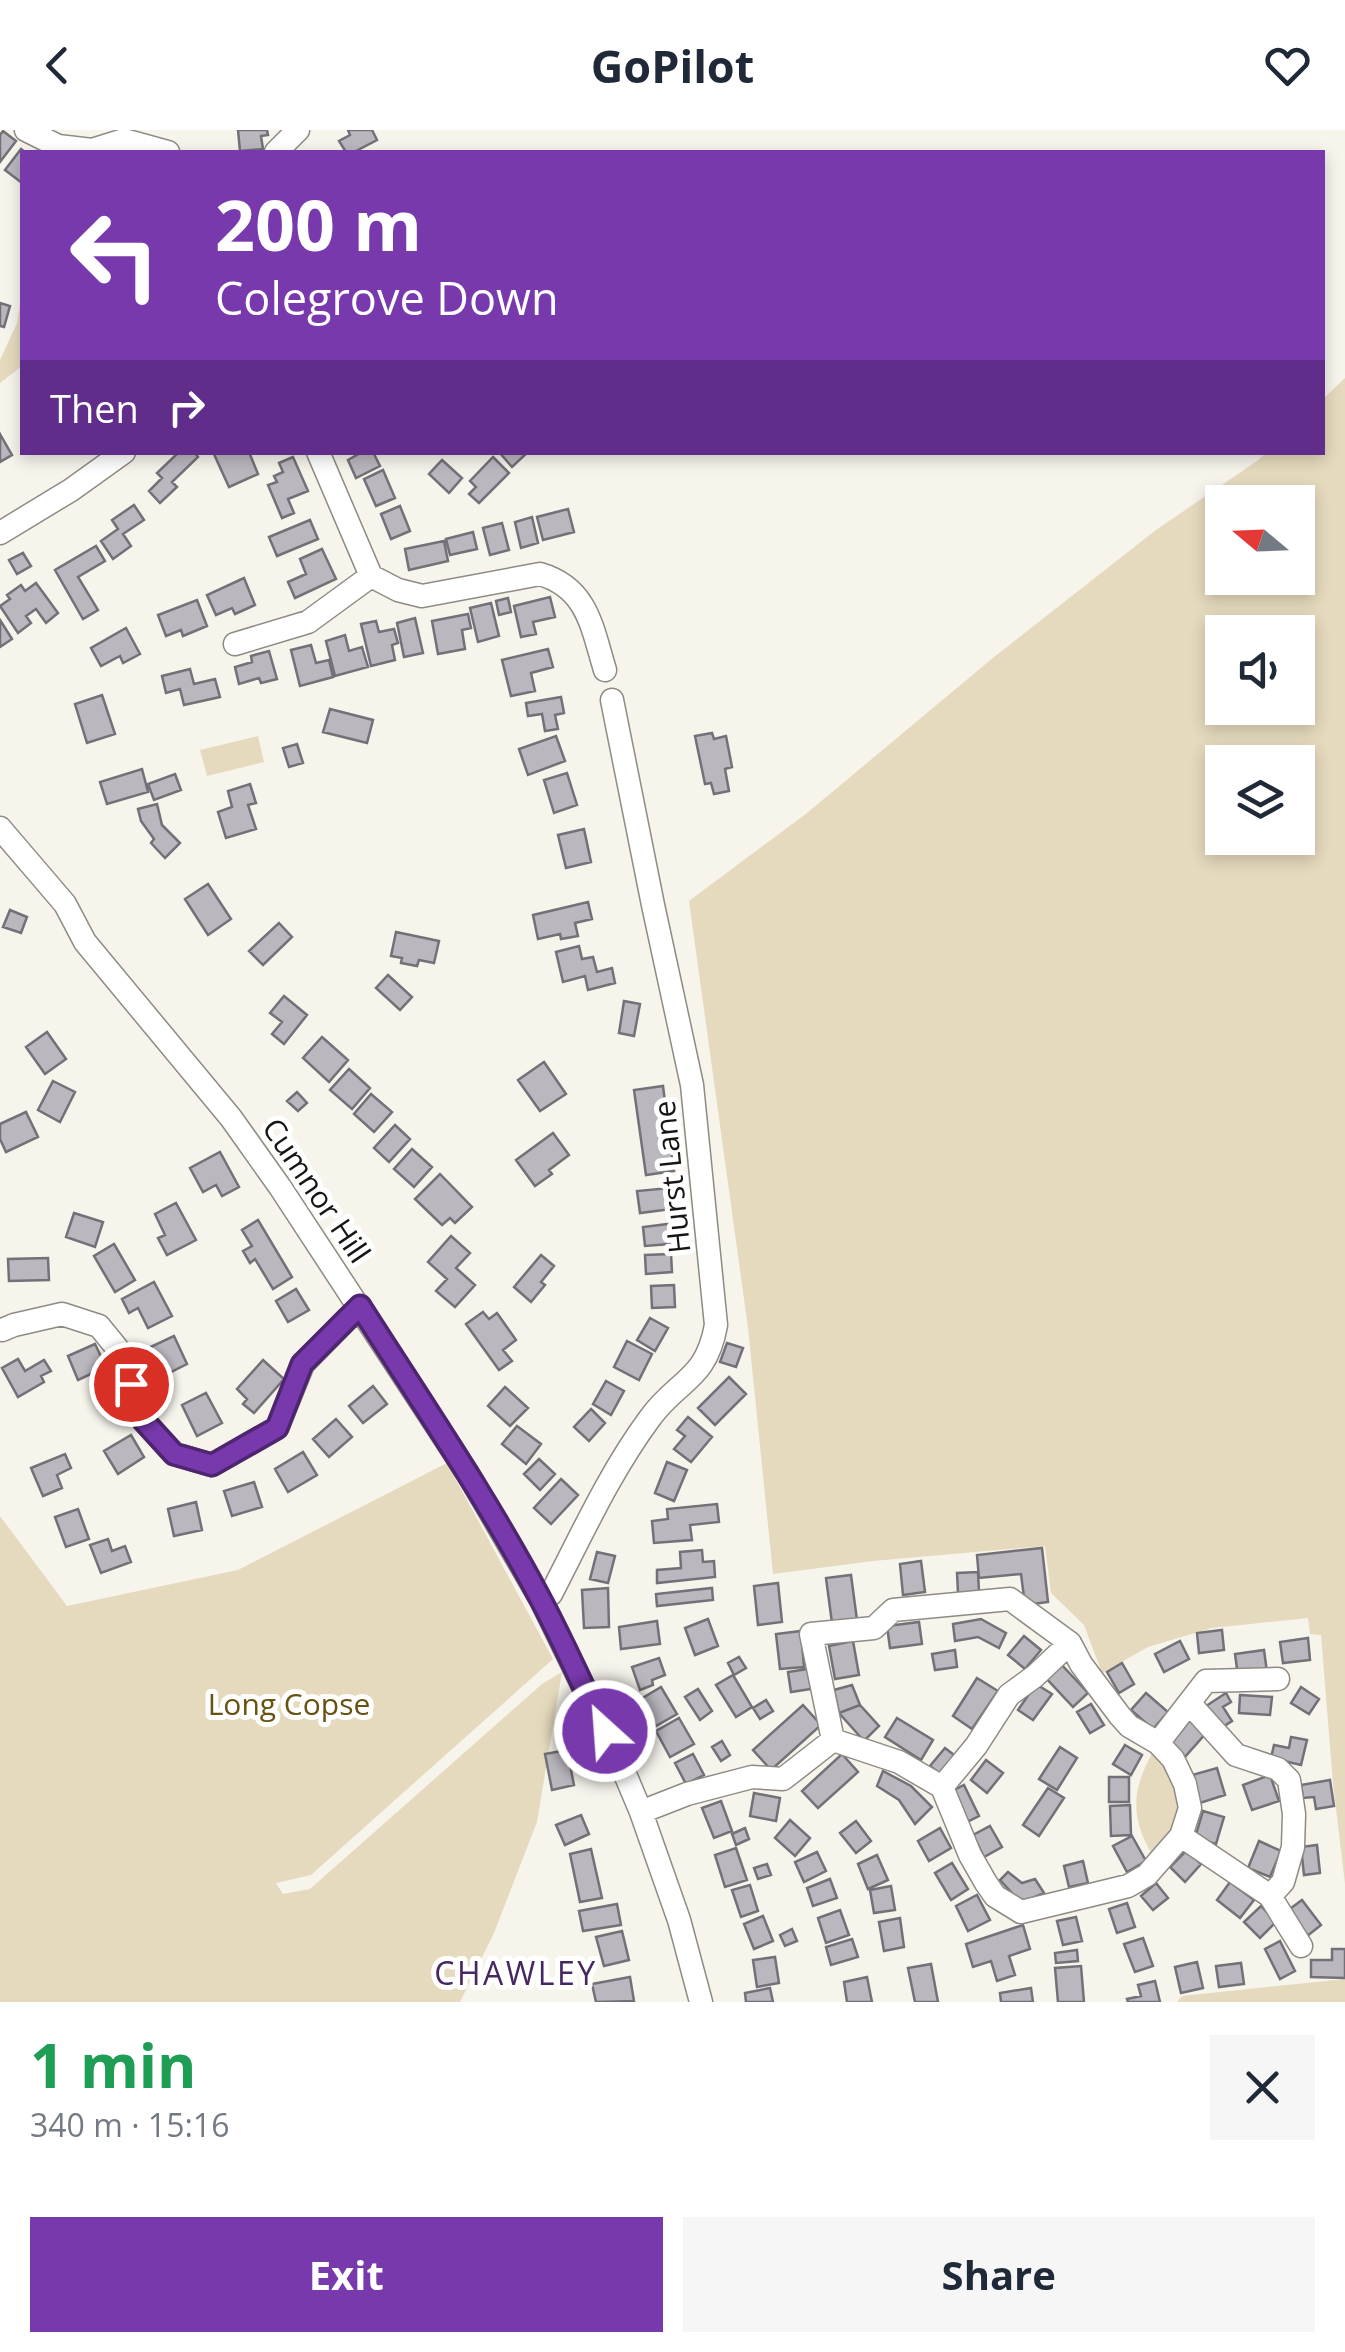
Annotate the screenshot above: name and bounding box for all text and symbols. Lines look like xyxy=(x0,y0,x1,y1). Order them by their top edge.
text: GoPilot xyxy=(591,35,754,96)
icon: back xyxy=(30,38,85,93)
icon: heart xyxy=(1260,38,1315,93)
text: 200 m xyxy=(215,176,422,272)
icon: left xyxy=(50,190,180,320)
text: Colegrove Down xyxy=(215,267,559,328)
icon: right xyxy=(159,380,214,435)
text: Then xyxy=(50,382,139,434)
north arrow xyxy=(1205,485,1315,595)
map controls xyxy=(1205,485,1315,855)
button: sound xyxy=(1205,615,1315,725)
button: layers xyxy=(1205,745,1315,855)
street label: Hurst Lane xyxy=(643,1099,699,1255)
street label: Cumnor Hill xyxy=(253,1110,381,1270)
pin xyxy=(89,1342,174,1427)
icon: arrive xyxy=(104,1357,159,1412)
position arrow xyxy=(553,1679,657,1783)
park label: Long Copse xyxy=(208,1683,370,1724)
district label: CHAWLEY xyxy=(434,1951,598,1994)
text: 1 min xyxy=(30,2024,197,2106)
button: close xyxy=(1210,2035,1315,2140)
text: 340 m · 15:16 xyxy=(30,2103,229,2146)
button: Exit xyxy=(30,2217,663,2332)
button: Share xyxy=(683,2217,1315,2332)

